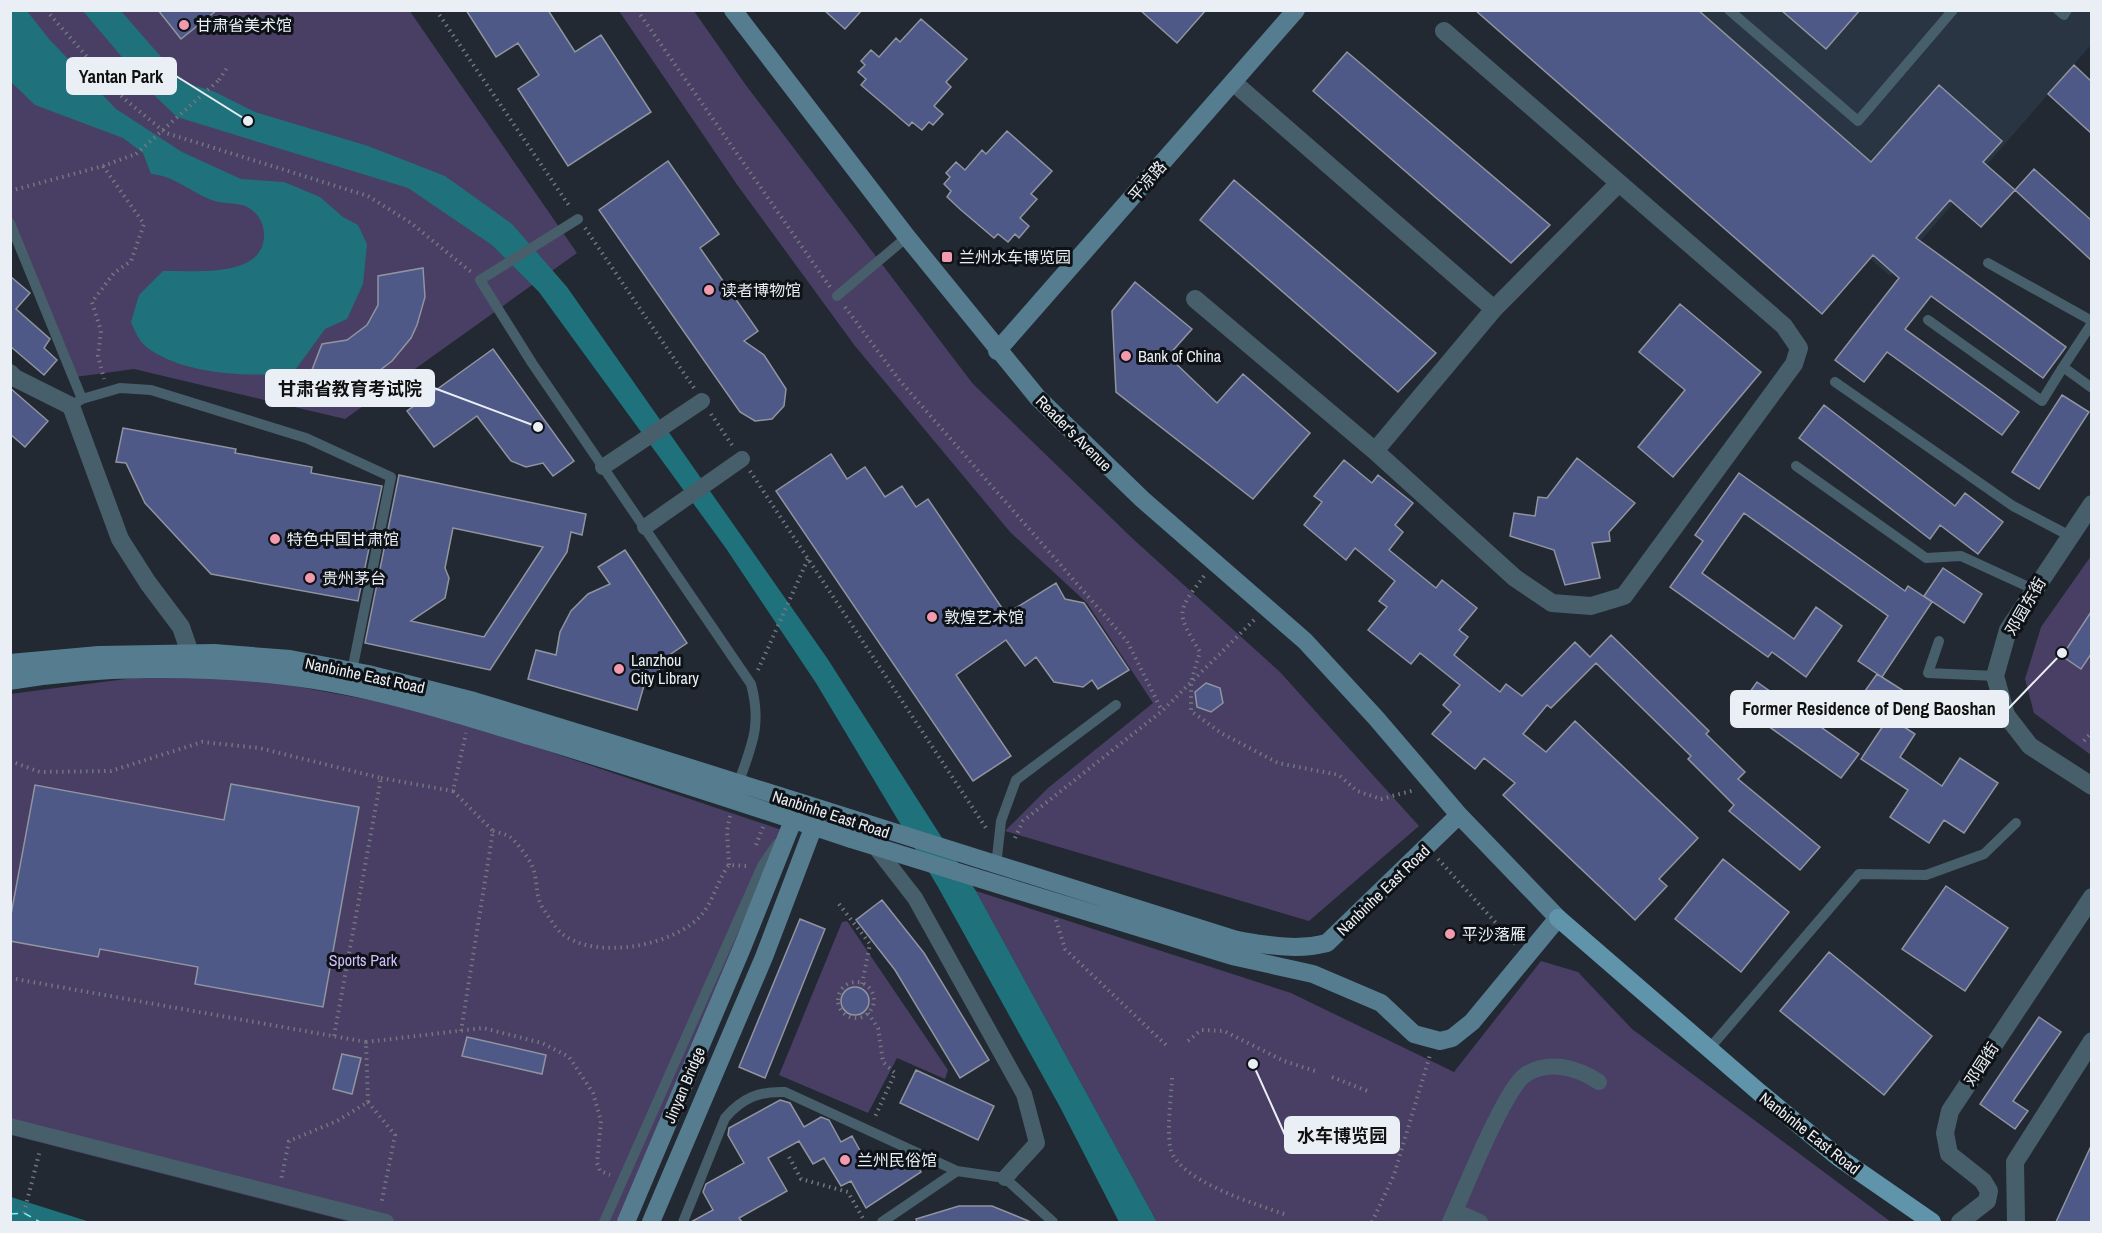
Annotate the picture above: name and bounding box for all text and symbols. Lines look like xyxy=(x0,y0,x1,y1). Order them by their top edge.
place label: 甘肃省美术馆 xyxy=(196,14,292,36)
marker: 甘肃省美术馆 xyxy=(177,18,191,32)
callout: Yantan Park xyxy=(67,58,176,94)
text: Yantan Park xyxy=(79,64,164,89)
street label: 平凉路 xyxy=(1123,156,1171,206)
place label: 兰州水车博览园 xyxy=(959,246,1071,268)
marker: 兰州水车博览园 xyxy=(940,250,954,264)
place label: 读者博物馆 xyxy=(721,279,801,301)
marker: 读者博物馆 xyxy=(702,283,716,297)
place label: Bank of China xyxy=(1138,345,1222,367)
marker: Bank of China xyxy=(1119,349,1133,363)
callout: 甘肃省教育考试院 xyxy=(266,370,434,406)
text: 甘肃省教育考试院 xyxy=(278,376,422,401)
street label: Reader's Avenue xyxy=(1031,390,1117,476)
place label: 特色中国甘肃馆 xyxy=(287,528,399,550)
marker: 特色中国甘肃馆 xyxy=(268,532,282,546)
place label: 贵州茅台 xyxy=(322,567,386,589)
marker: 贵州茅台 xyxy=(303,571,317,585)
street label: 邓园东街 xyxy=(1999,573,2051,639)
place label: 敦煌艺术馆 xyxy=(944,606,1024,628)
marker: 敦煌艺术馆 xyxy=(925,610,939,624)
place label: Lanzhou City Library xyxy=(631,649,699,689)
street label: Nanbinhe East Road xyxy=(303,652,427,698)
marker: Lanzhou City Library xyxy=(612,662,626,676)
callout: Former Residence of Deng Baoshan xyxy=(1731,691,2008,727)
text: Former Residence of Deng Baoshan xyxy=(1742,696,1996,721)
street label: Nanbinhe East Road xyxy=(770,785,892,843)
street label: Nanbinhe East Road xyxy=(1332,840,1434,940)
place label: 平沙落雁 xyxy=(1462,923,1526,945)
marker: 平沙落雁 xyxy=(1443,927,1457,941)
park label: Sports Park xyxy=(329,949,398,971)
street label: 邓园街 xyxy=(1959,1038,2003,1090)
street label: Jinyan Bridge xyxy=(658,1043,710,1127)
street label: Nanbinhe East Road xyxy=(1755,1087,1865,1179)
callout: 水车博览园 xyxy=(1285,1117,1399,1153)
text: 水车博览园 xyxy=(1297,1123,1387,1148)
place label: 兰州民俗馆 xyxy=(857,1149,937,1171)
marker: 兰州民俗馆 xyxy=(838,1153,852,1167)

